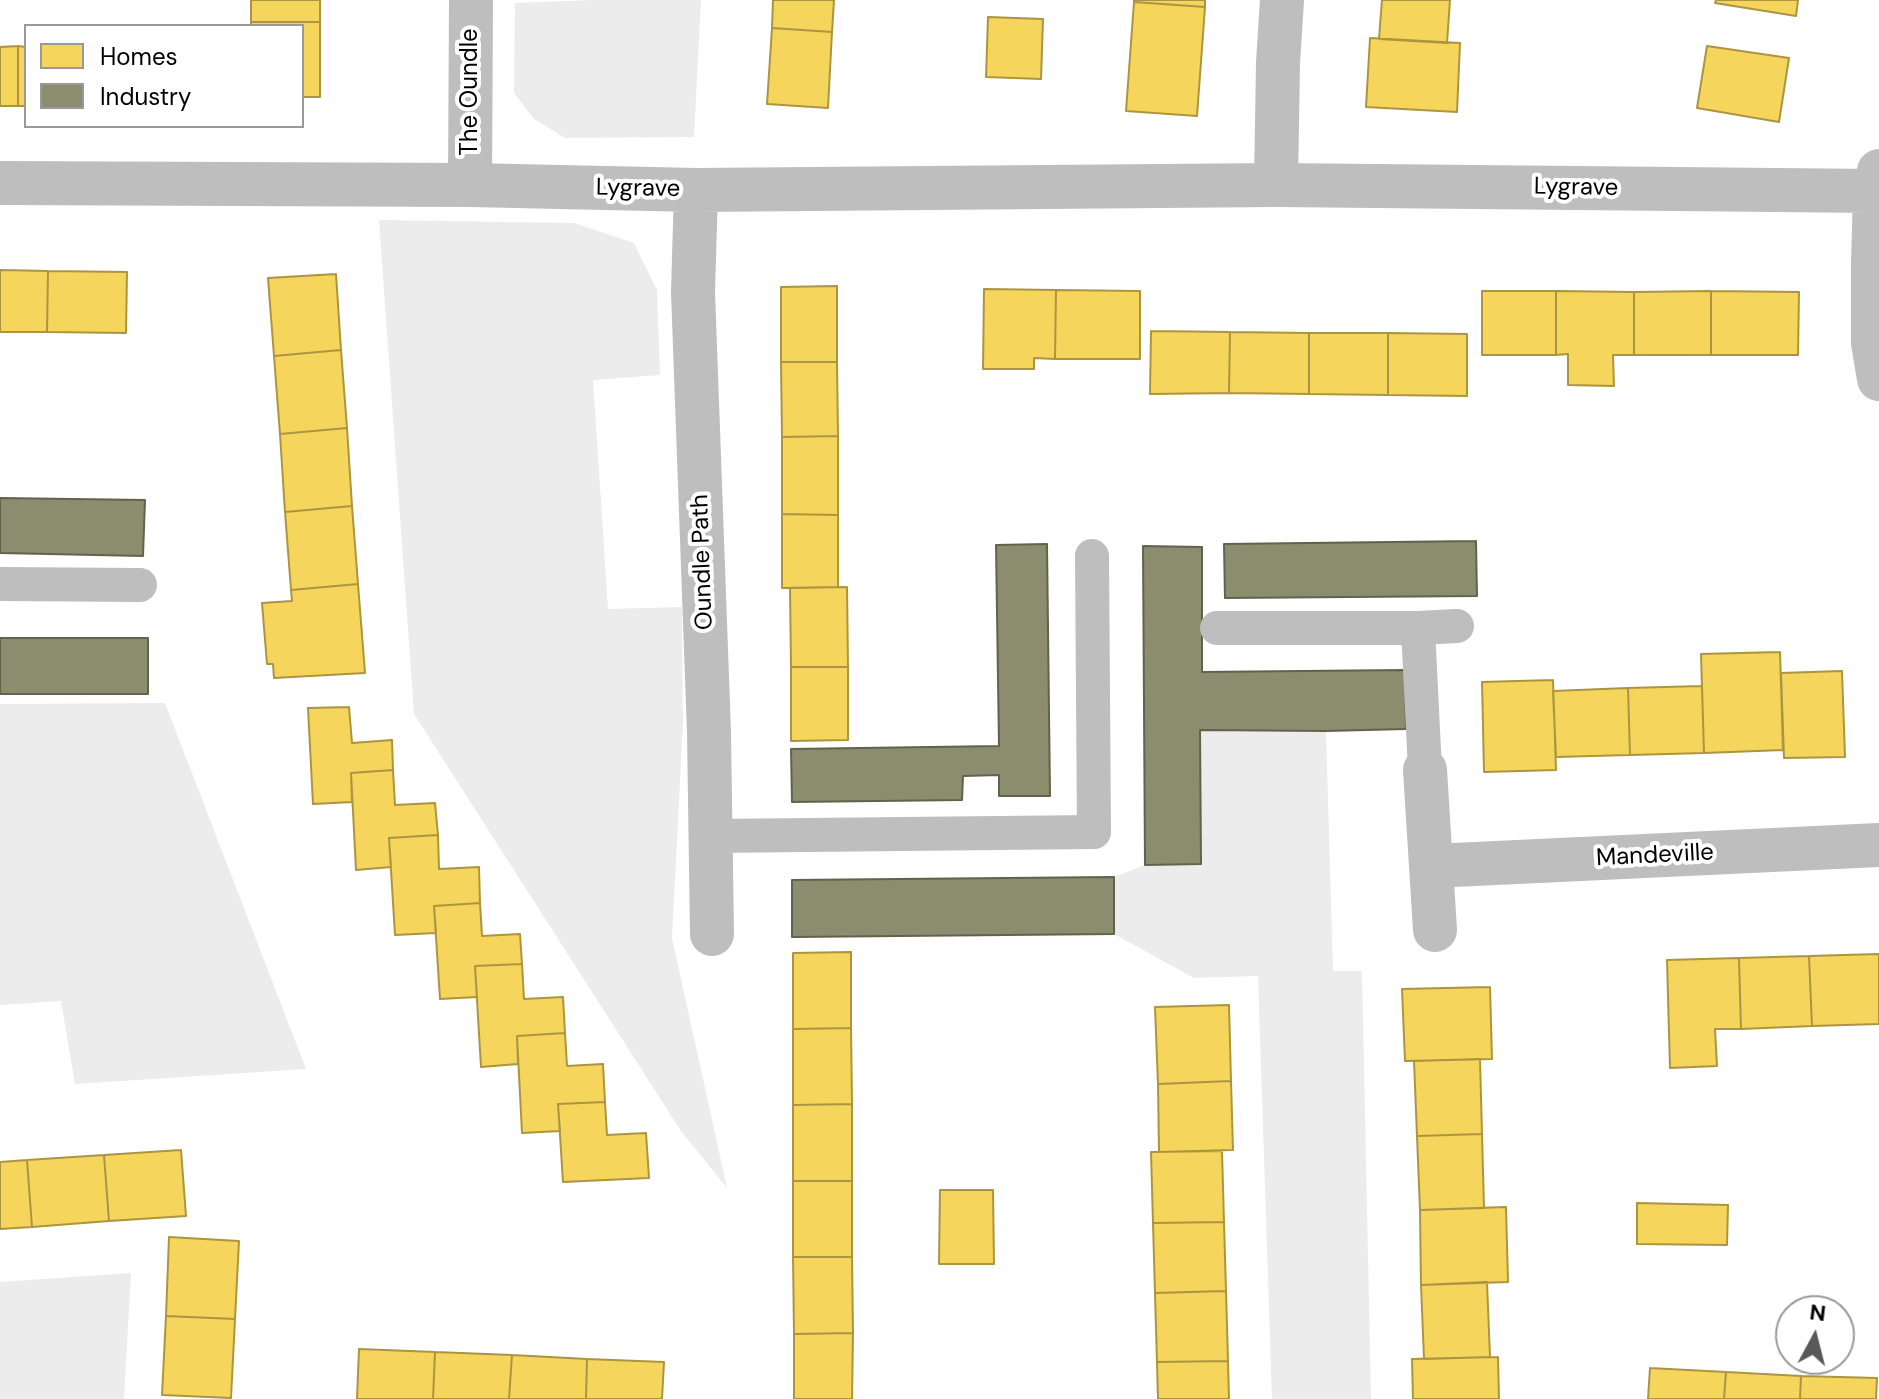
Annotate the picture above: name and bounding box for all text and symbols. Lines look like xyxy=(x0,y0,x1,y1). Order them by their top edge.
legend xyxy=(24,24,304,128)
street label: The Oundle xyxy=(457,28,485,156)
text: Homes xyxy=(100,41,178,72)
text: Industry xyxy=(100,81,191,112)
street label: Lygrave xyxy=(1534,173,1618,203)
street label: Lygrave xyxy=(596,174,680,204)
street label: Oundle Path xyxy=(686,494,720,630)
street label: Mandeville xyxy=(1595,839,1715,873)
north arrow xyxy=(1775,1295,1855,1375)
text: N xyxy=(1808,1297,1827,1328)

